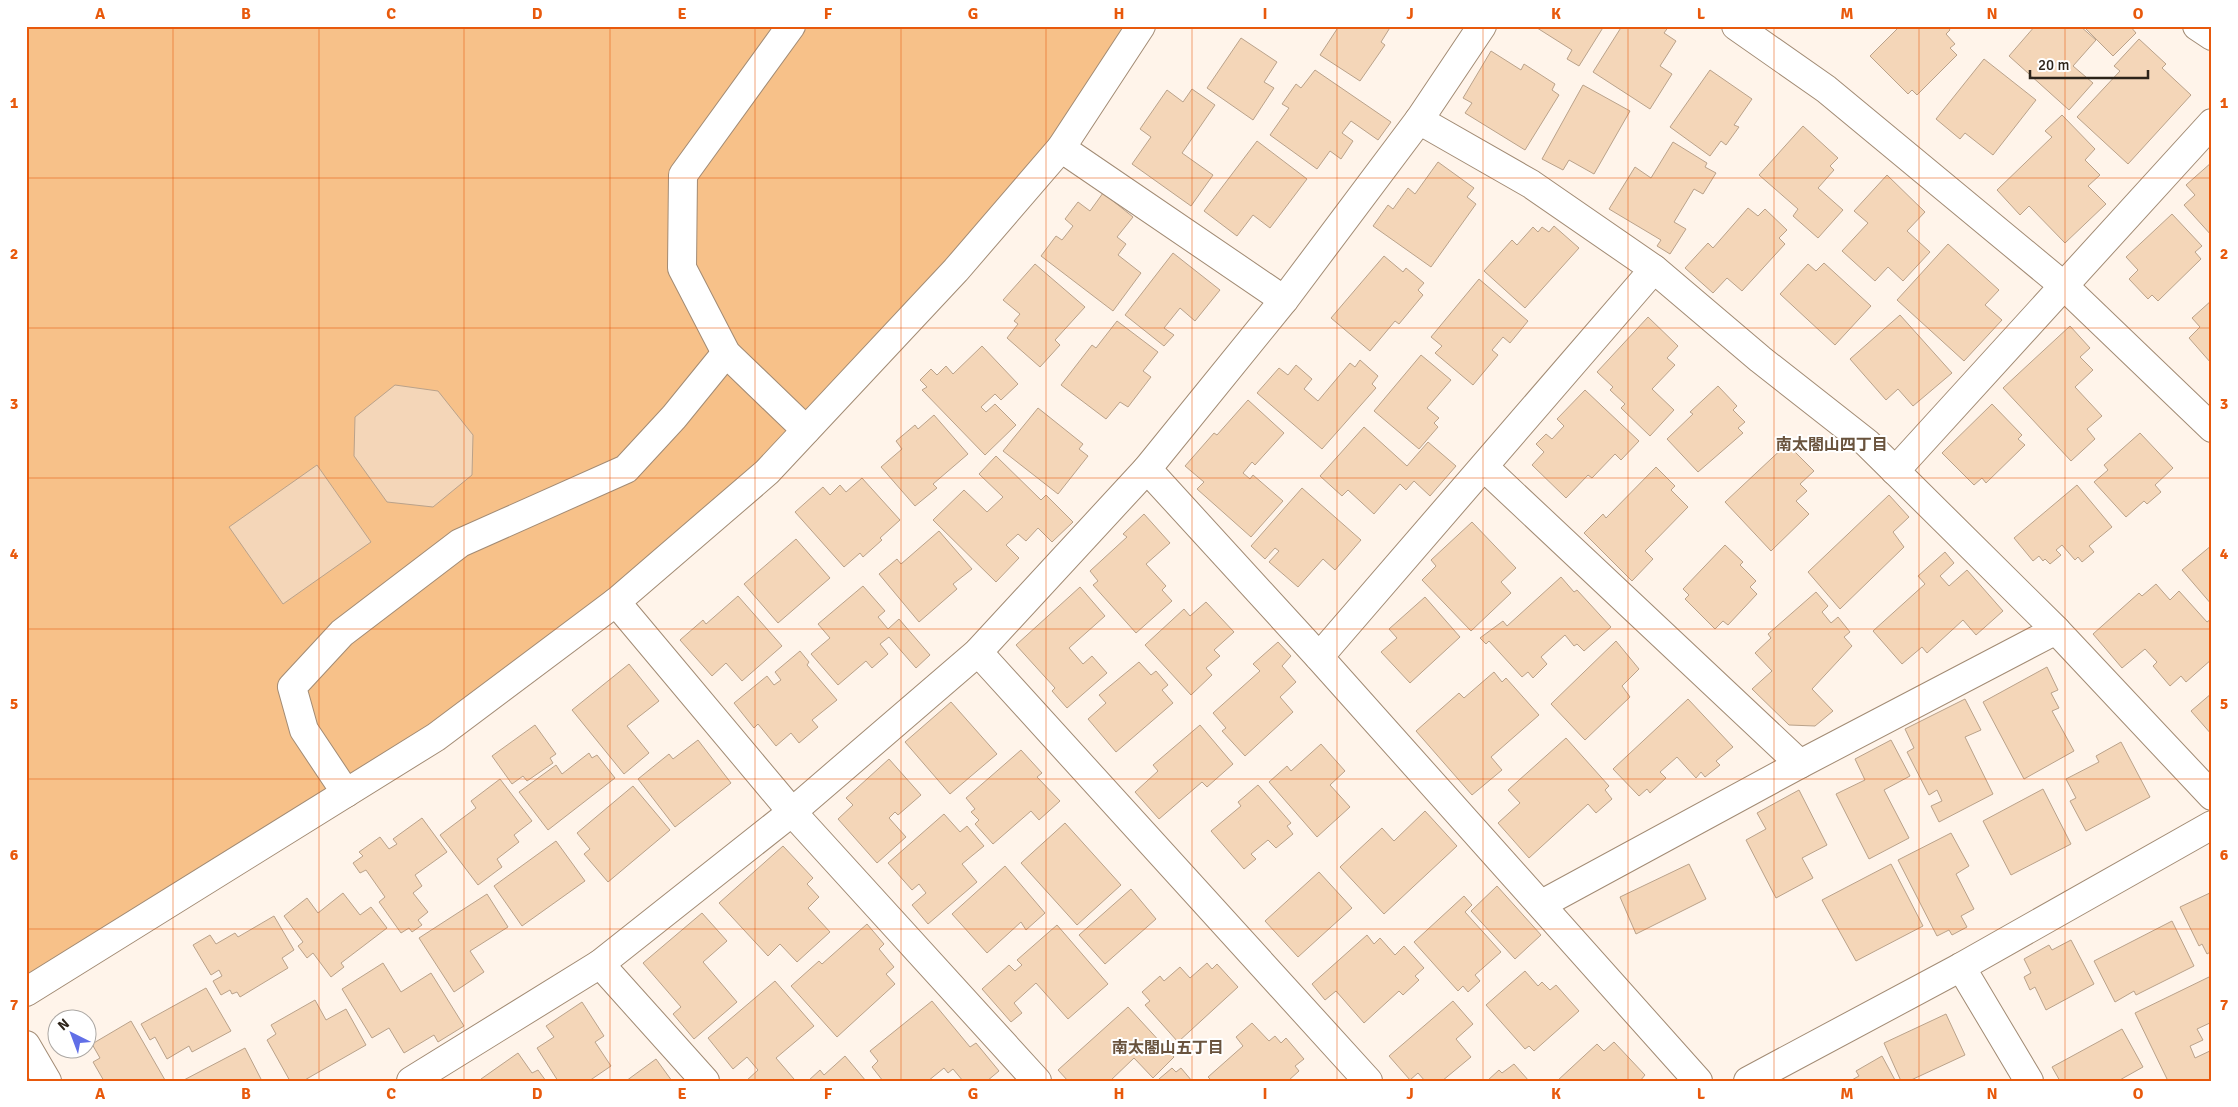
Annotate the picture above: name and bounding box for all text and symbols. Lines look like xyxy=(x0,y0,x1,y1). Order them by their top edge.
text: A xyxy=(95,4,106,24)
text: B xyxy=(241,4,251,24)
text: C xyxy=(386,4,396,24)
text: D xyxy=(532,4,543,24)
text: E xyxy=(677,4,687,24)
text: F xyxy=(824,4,833,24)
text: G xyxy=(968,4,978,24)
text: H xyxy=(1114,4,1124,24)
text: I xyxy=(1262,4,1268,24)
text: J xyxy=(1406,4,1414,24)
text: K xyxy=(1551,4,1561,24)
text: L xyxy=(1697,4,1706,24)
text: M xyxy=(1840,4,1854,24)
text: N xyxy=(1986,4,1998,24)
text: O xyxy=(2133,4,2144,24)
scale bar xyxy=(2030,48,2148,80)
text: 20 m xyxy=(2038,56,2069,74)
text: 1 xyxy=(10,93,19,113)
text: 1 xyxy=(2220,93,2229,113)
text: 2 xyxy=(10,244,18,264)
text: 2 xyxy=(2220,244,2228,264)
text: 3 xyxy=(10,394,18,414)
text: 3 xyxy=(2220,394,2228,414)
district label: 南太閤山四丁目 xyxy=(1776,435,1888,455)
text: 4 xyxy=(10,544,19,564)
text: 4 xyxy=(2220,544,2229,564)
text: 5 xyxy=(10,694,18,714)
text: 5 xyxy=(2220,694,2228,714)
text: 6 xyxy=(10,845,19,865)
text: 6 xyxy=(2220,845,2229,865)
text: 7 xyxy=(10,995,19,1015)
text: 7 xyxy=(2220,995,2229,1015)
north arrow xyxy=(48,1010,98,1060)
text: N xyxy=(54,1015,73,1034)
district label: 南太閤山五丁目 xyxy=(1112,1038,1224,1058)
text: A xyxy=(95,1084,106,1104)
text: B xyxy=(241,1084,251,1104)
text: C xyxy=(386,1084,396,1104)
text: D xyxy=(532,1084,543,1104)
text: E xyxy=(677,1084,687,1104)
text: F xyxy=(824,1084,833,1104)
text: G xyxy=(968,1084,978,1104)
text: H xyxy=(1114,1084,1124,1104)
text: I xyxy=(1262,1084,1268,1104)
text: J xyxy=(1406,1084,1414,1104)
text: K xyxy=(1551,1084,1561,1104)
text: L xyxy=(1697,1084,1706,1104)
text: M xyxy=(1840,1084,1854,1104)
text: N xyxy=(1986,1084,1998,1104)
text: O xyxy=(2133,1084,2144,1104)

